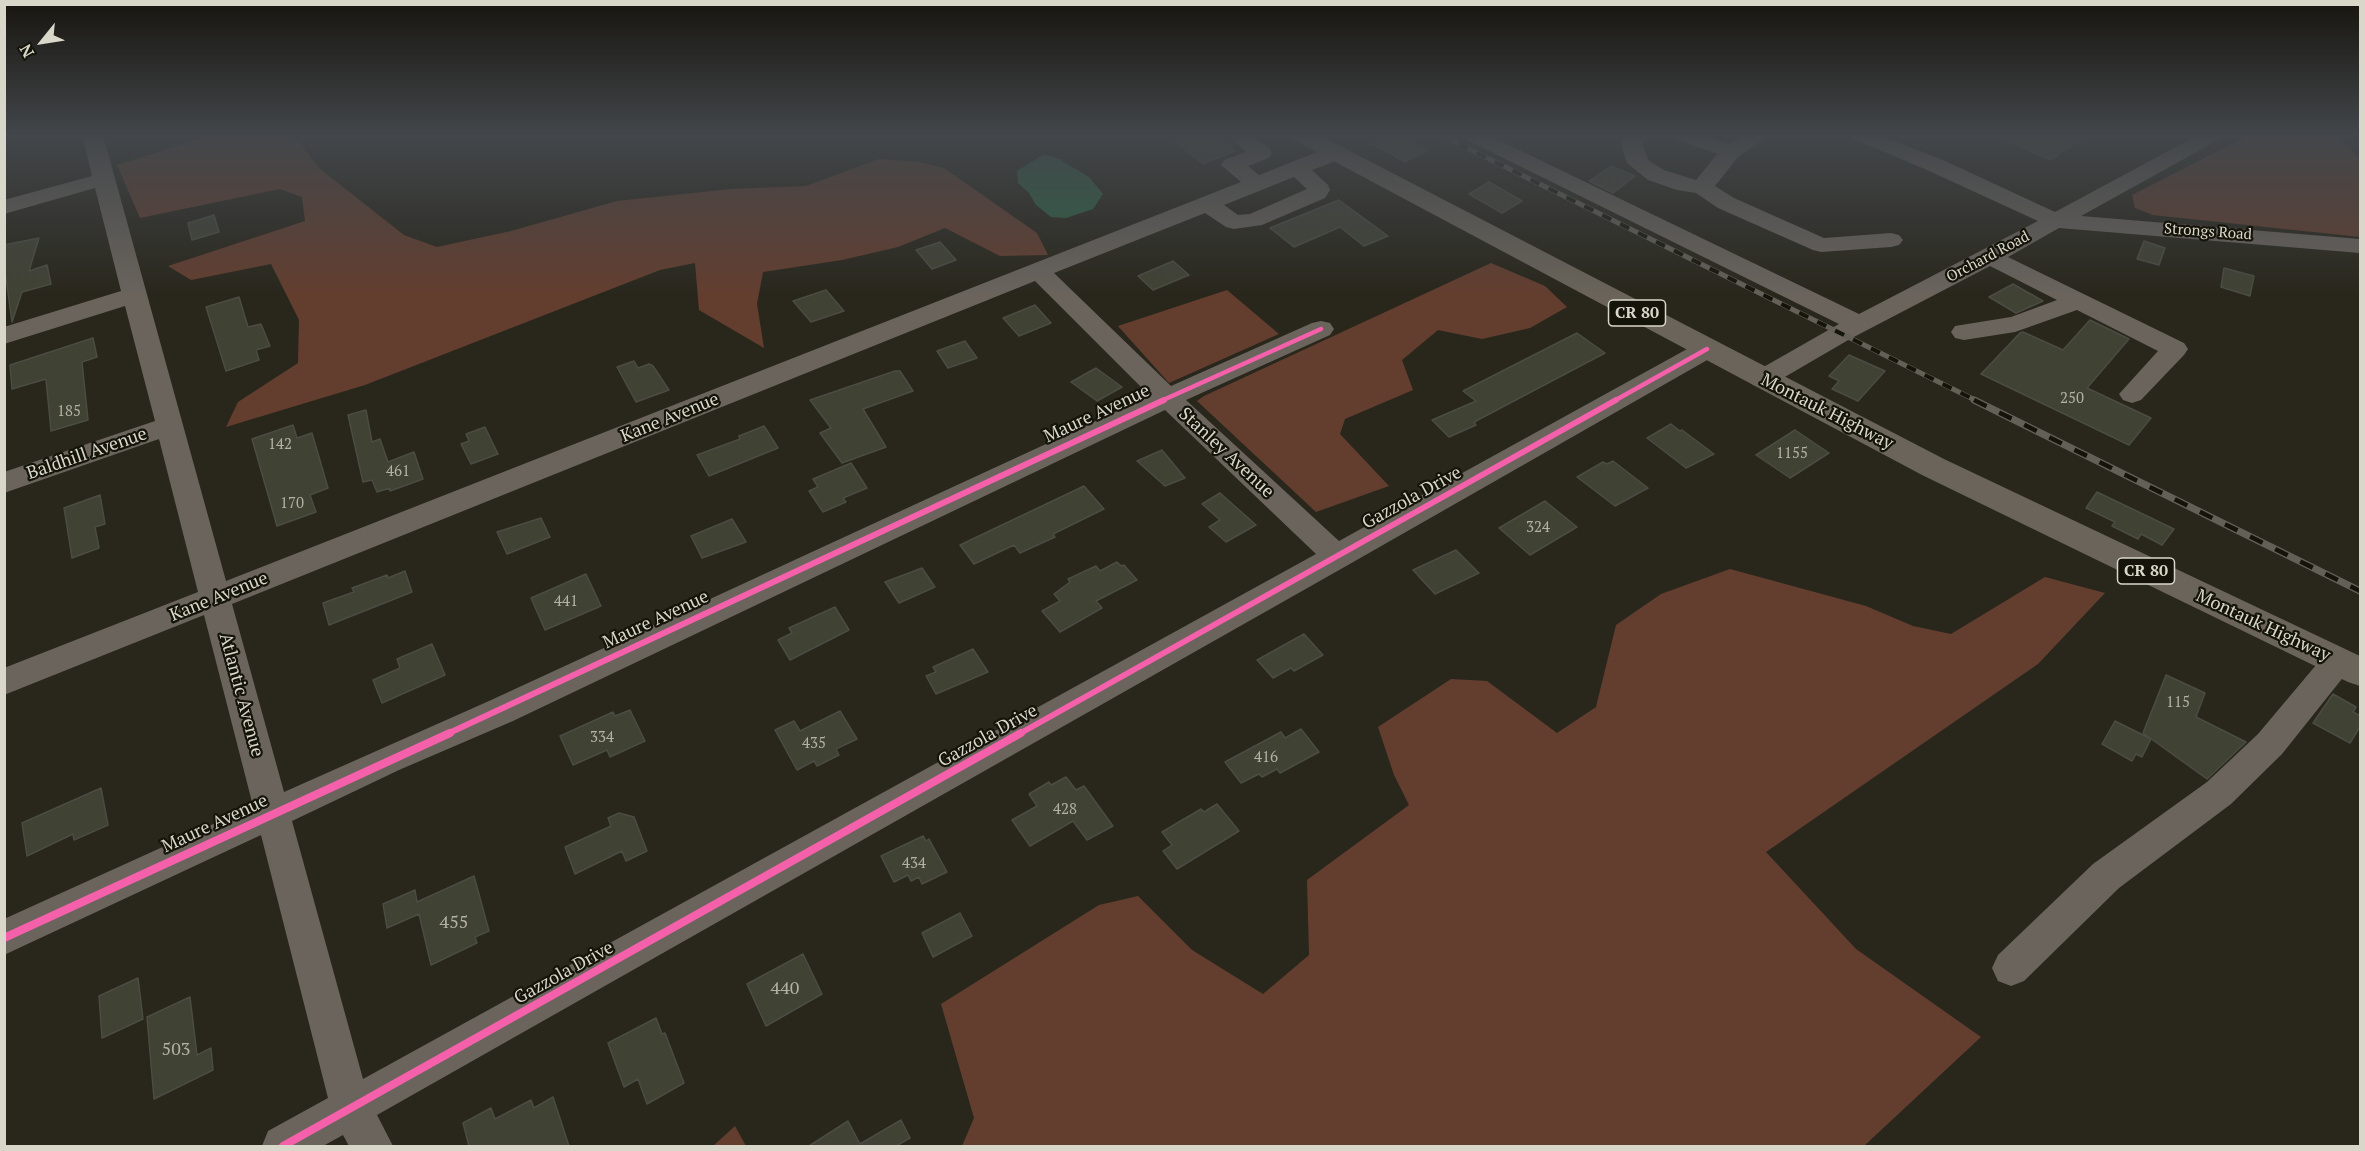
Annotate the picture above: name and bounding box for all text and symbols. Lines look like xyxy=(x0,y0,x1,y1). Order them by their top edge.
north arrow xyxy=(12,12,72,72)
text: N xyxy=(14,40,39,62)
street label: Strongs Road xyxy=(2163,220,2253,244)
street label: Orchard Road xyxy=(1943,228,2033,286)
road number: CR 80 xyxy=(1608,300,1666,326)
street label: Montauk Highway xyxy=(1757,369,1897,455)
street label: Maure Avenue xyxy=(1041,380,1153,448)
street label: Kane Avenue xyxy=(618,389,722,447)
house number: 250 xyxy=(2060,390,2084,408)
house number: 185 xyxy=(57,403,81,421)
street label: Stanley Avenue xyxy=(1174,403,1278,503)
street label: Baldhill Avenue xyxy=(24,423,150,485)
house number: 142 xyxy=(268,436,292,454)
house number: 1155 xyxy=(1776,445,1808,463)
street label: Gazzola Drive xyxy=(1359,462,1465,534)
house number: 461 xyxy=(386,463,410,481)
house number: 170 xyxy=(280,495,304,513)
house number: 324 xyxy=(1526,519,1550,537)
road number: CR 80 xyxy=(2118,558,2174,584)
street label: Kane Avenue xyxy=(167,568,271,626)
street label: Montauk Highway xyxy=(2192,585,2334,667)
street label: Maure Avenue xyxy=(600,586,712,654)
house number: 441 xyxy=(554,593,578,611)
street label: Atlantic Avenue xyxy=(214,631,268,759)
house number: 115 xyxy=(2166,694,2190,712)
street label: Gazzola Drive xyxy=(935,700,1041,772)
house number: 334 xyxy=(590,729,614,747)
house number: 435 xyxy=(802,735,826,753)
house number: 416 xyxy=(1254,749,1278,767)
street label: Maure Avenue xyxy=(159,790,271,858)
house number: 428 xyxy=(1053,801,1077,819)
house number: 434 xyxy=(902,855,926,873)
house number: 455 xyxy=(440,912,468,934)
street label: Gazzola Drive xyxy=(511,937,617,1009)
house number: 440 xyxy=(771,978,799,1000)
house number: 503 xyxy=(162,1039,190,1061)

